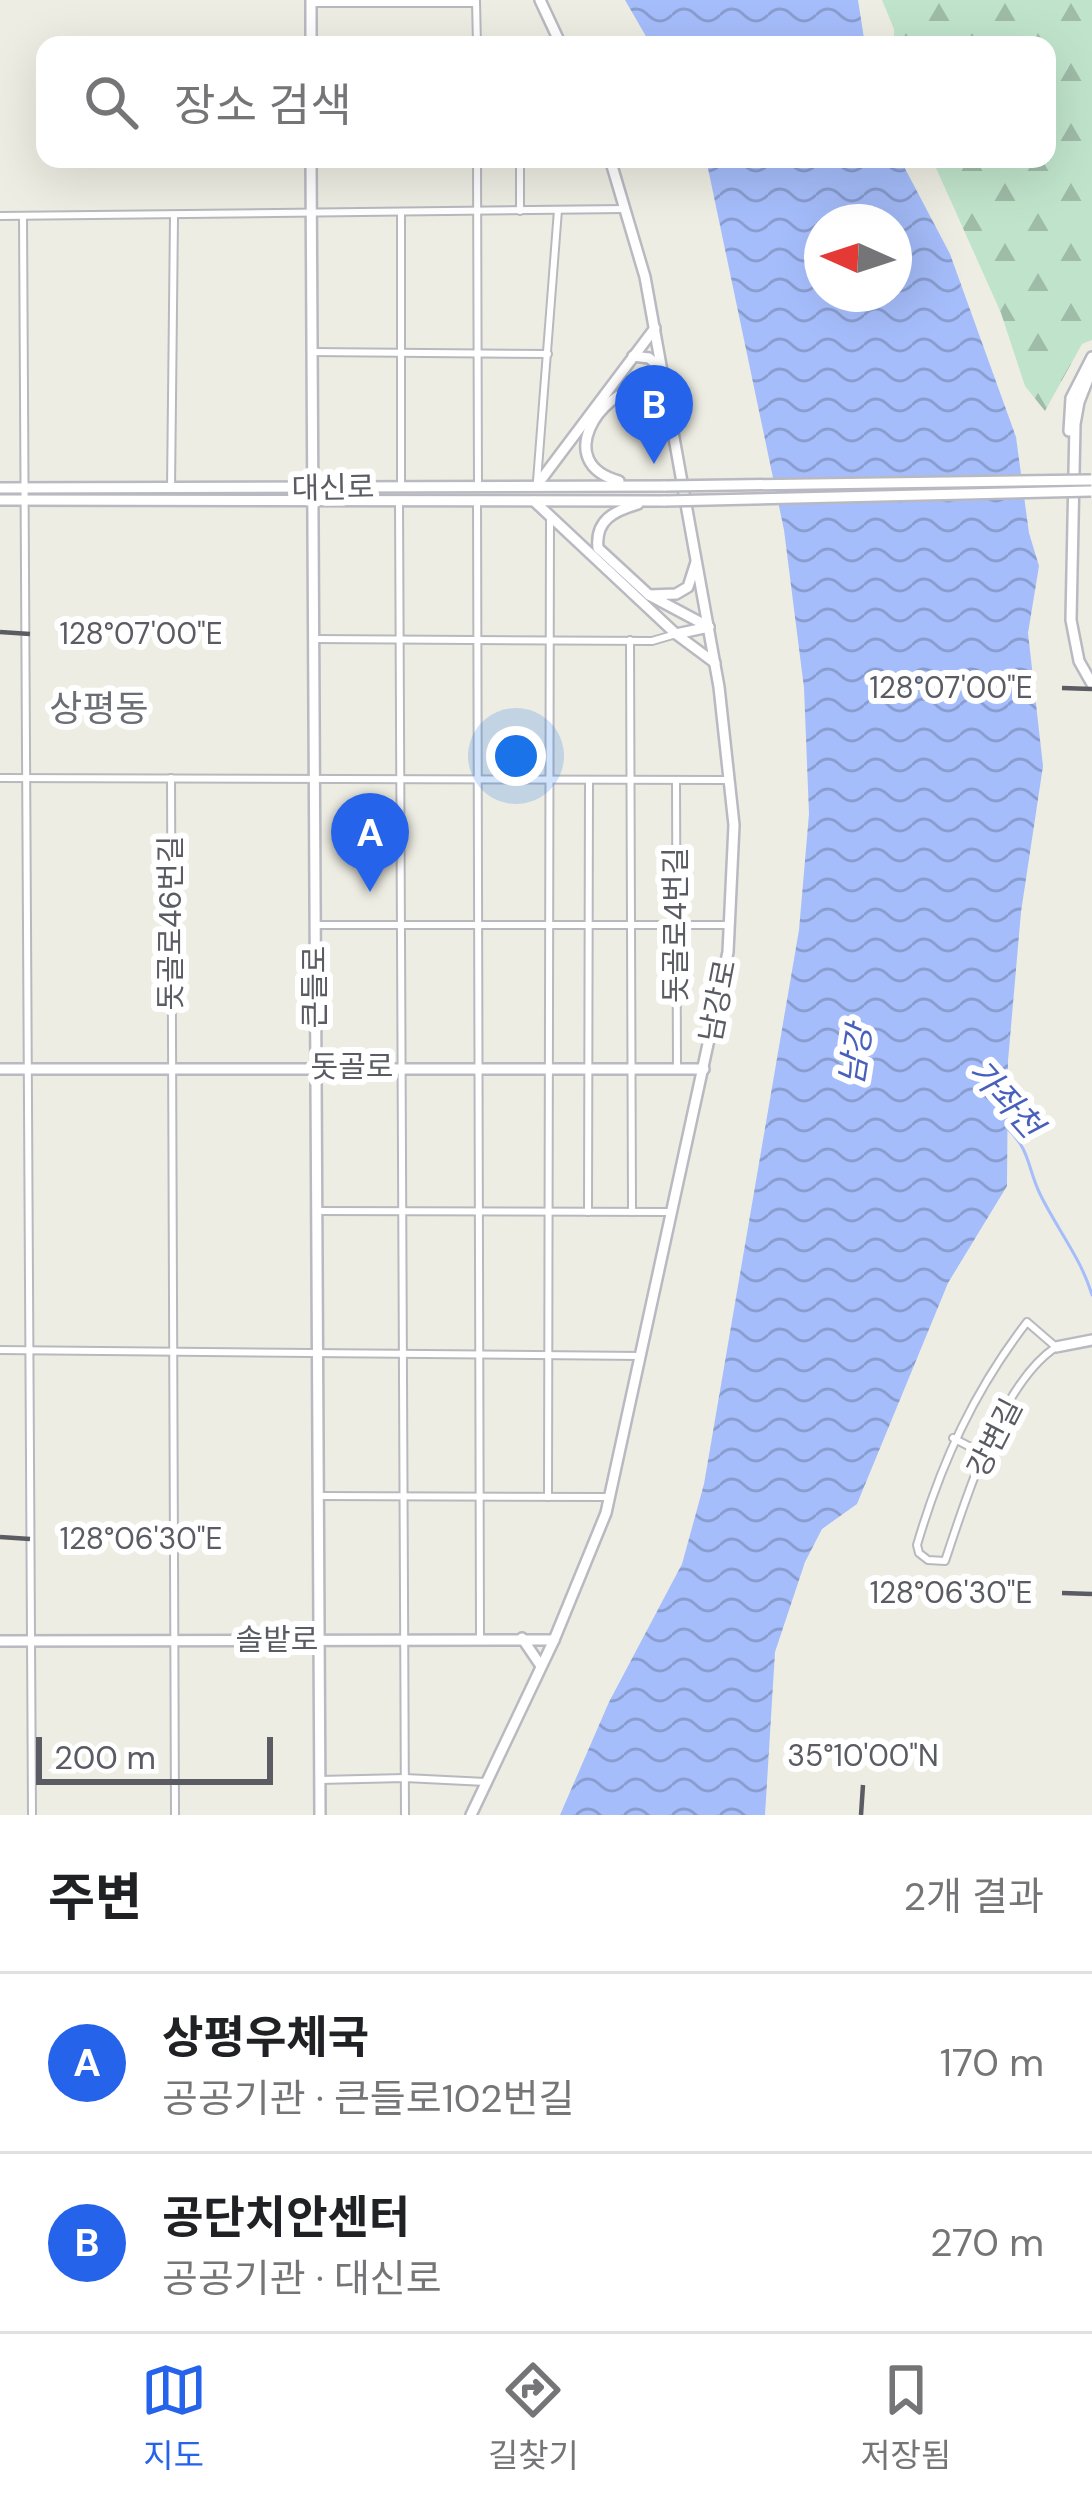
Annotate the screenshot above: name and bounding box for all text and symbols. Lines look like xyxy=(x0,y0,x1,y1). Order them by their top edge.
search box xyxy=(36,36,1056,168)
icon: search xyxy=(78,69,144,135)
text: 장소 검색 xyxy=(174,76,352,135)
north arrow xyxy=(804,204,912,312)
pin: B xyxy=(615,365,693,464)
street label: 대신로 xyxy=(291,467,375,508)
text: 128°07'00"E xyxy=(59,614,223,653)
text: 128°07'00"E xyxy=(869,668,1033,707)
district label: 상평동 xyxy=(49,685,149,732)
your location xyxy=(486,726,546,786)
pin: A xyxy=(331,793,409,892)
street label: 돗골로46번길 xyxy=(151,835,190,1011)
street label: 돗골로4번길 xyxy=(656,847,695,1003)
street label: 큰들로 xyxy=(295,946,334,1028)
street label: 남강로 xyxy=(690,957,745,1045)
water label: 남강 xyxy=(830,1017,882,1088)
street label: 돗골로 xyxy=(311,1047,393,1086)
water label: 가좌천 xyxy=(959,1050,1055,1149)
street label: 강변길 xyxy=(958,1392,1031,1484)
text: 128°06'30"E xyxy=(60,1519,222,1558)
text: 128°06'30"E xyxy=(870,1573,1032,1612)
street label: 솔밭로 xyxy=(236,1620,318,1659)
scale bar xyxy=(36,1731,273,1784)
text: 200 m xyxy=(54,1736,156,1779)
text: 35°10'00"N xyxy=(787,1736,939,1775)
text: 주변 xyxy=(48,1864,142,1931)
text: 2개 결과 xyxy=(904,1871,1044,1922)
text: 상평우체국 xyxy=(162,2008,369,2067)
text: A xyxy=(73,2037,101,2088)
text: 170 m xyxy=(940,2037,1044,2088)
text: 공공기관 · 큰들로102번길 xyxy=(162,2073,574,2124)
text: 공단치안센터 xyxy=(162,2188,410,2247)
text: B xyxy=(75,2217,99,2268)
text: 270 m xyxy=(930,2217,1044,2268)
text: 공공기관 · 대신로 xyxy=(162,2253,442,2304)
tab: 지도 xyxy=(141,2357,207,2477)
tab: 길찾기 xyxy=(488,2357,579,2477)
tab: 저장됨 xyxy=(860,2357,951,2477)

